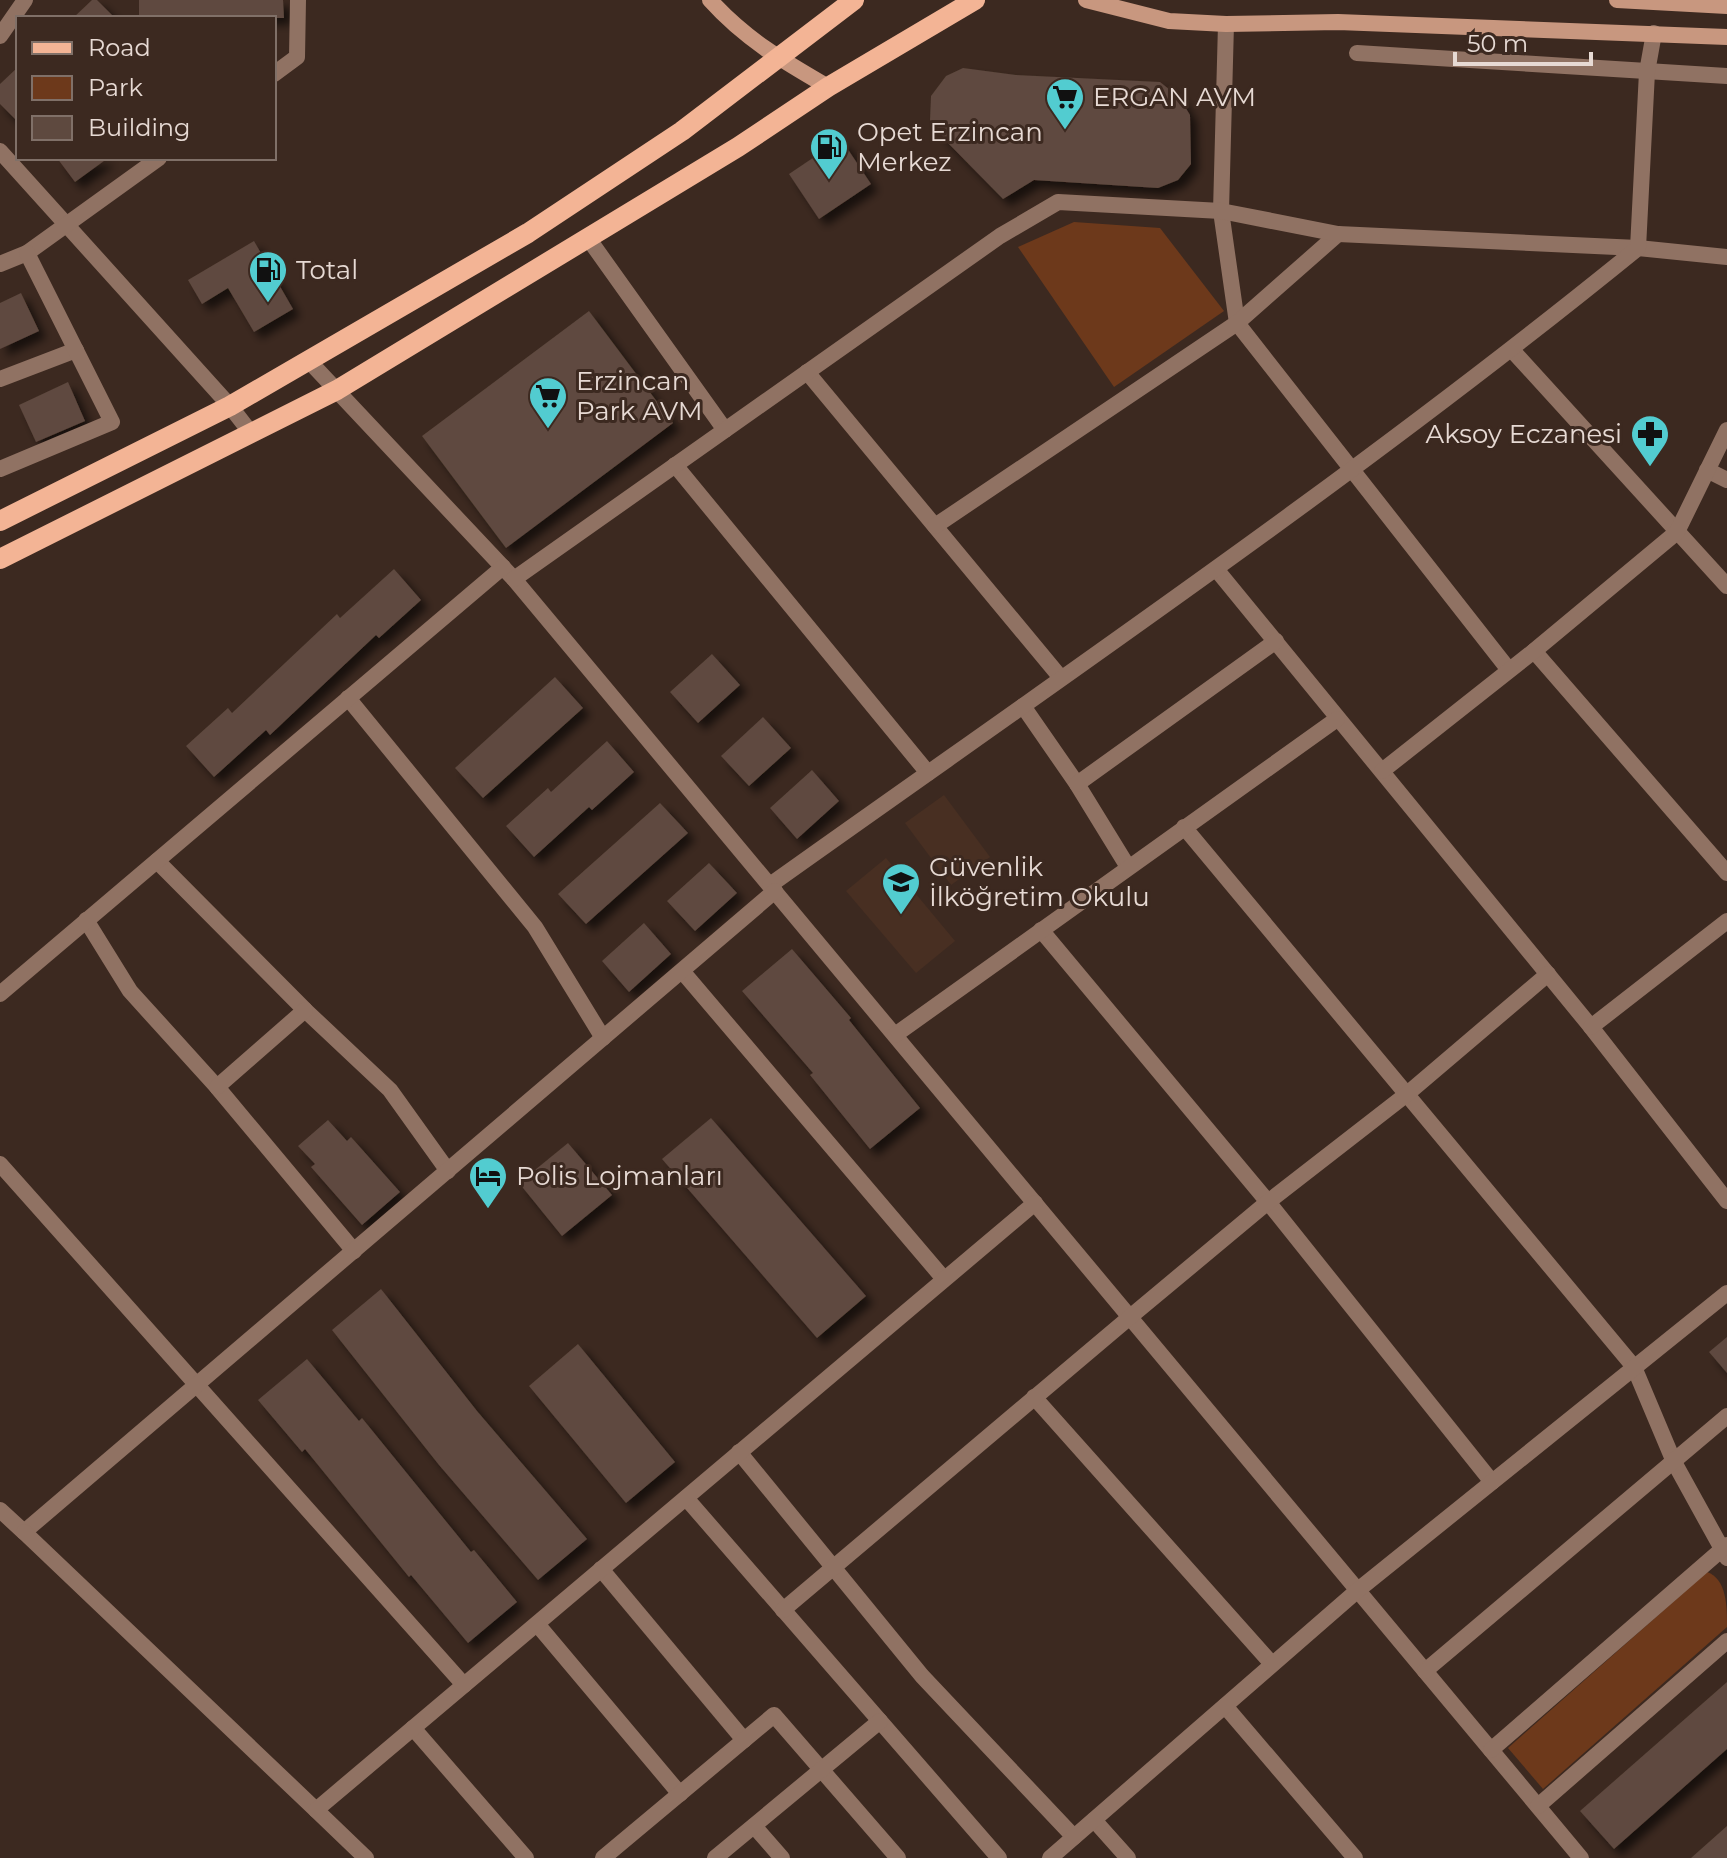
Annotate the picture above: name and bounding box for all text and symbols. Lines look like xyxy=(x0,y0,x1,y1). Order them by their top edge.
legend xyxy=(16,16,276,160)
scale bar xyxy=(1455,16,1591,66)
text: 50 m xyxy=(1467,29,1528,58)
text: Road xyxy=(88,33,151,62)
text: Park xyxy=(88,73,143,102)
supermarket icon: ERGAN AVM xyxy=(1044,76,1086,131)
place label: ERGAN AVM xyxy=(1093,81,1256,113)
text: Building xyxy=(88,113,191,142)
place label: Opet Erzincan Merkez xyxy=(857,116,1043,178)
fuel station icon: Opet Erzincan Merkez xyxy=(808,126,850,181)
fuel station icon: Total xyxy=(247,249,289,304)
place label: Total xyxy=(296,254,358,286)
place label: Erzincan Park AVM xyxy=(576,365,703,427)
supermarket icon: Erzincan Park AVM xyxy=(527,375,569,430)
pharmacy icon: Aksoy Eczanesi xyxy=(1629,413,1671,468)
place label: Aksoy Eczanesi xyxy=(1425,418,1622,450)
place label: Güvenlik İlköğretim Okulu xyxy=(929,851,1150,913)
school or university icon: Güvenlik İlköğretim Okulu xyxy=(880,861,922,916)
hotel icon: Polis Lojmanları xyxy=(467,1155,509,1210)
place label: Polis Lojmanları xyxy=(516,1160,723,1192)

